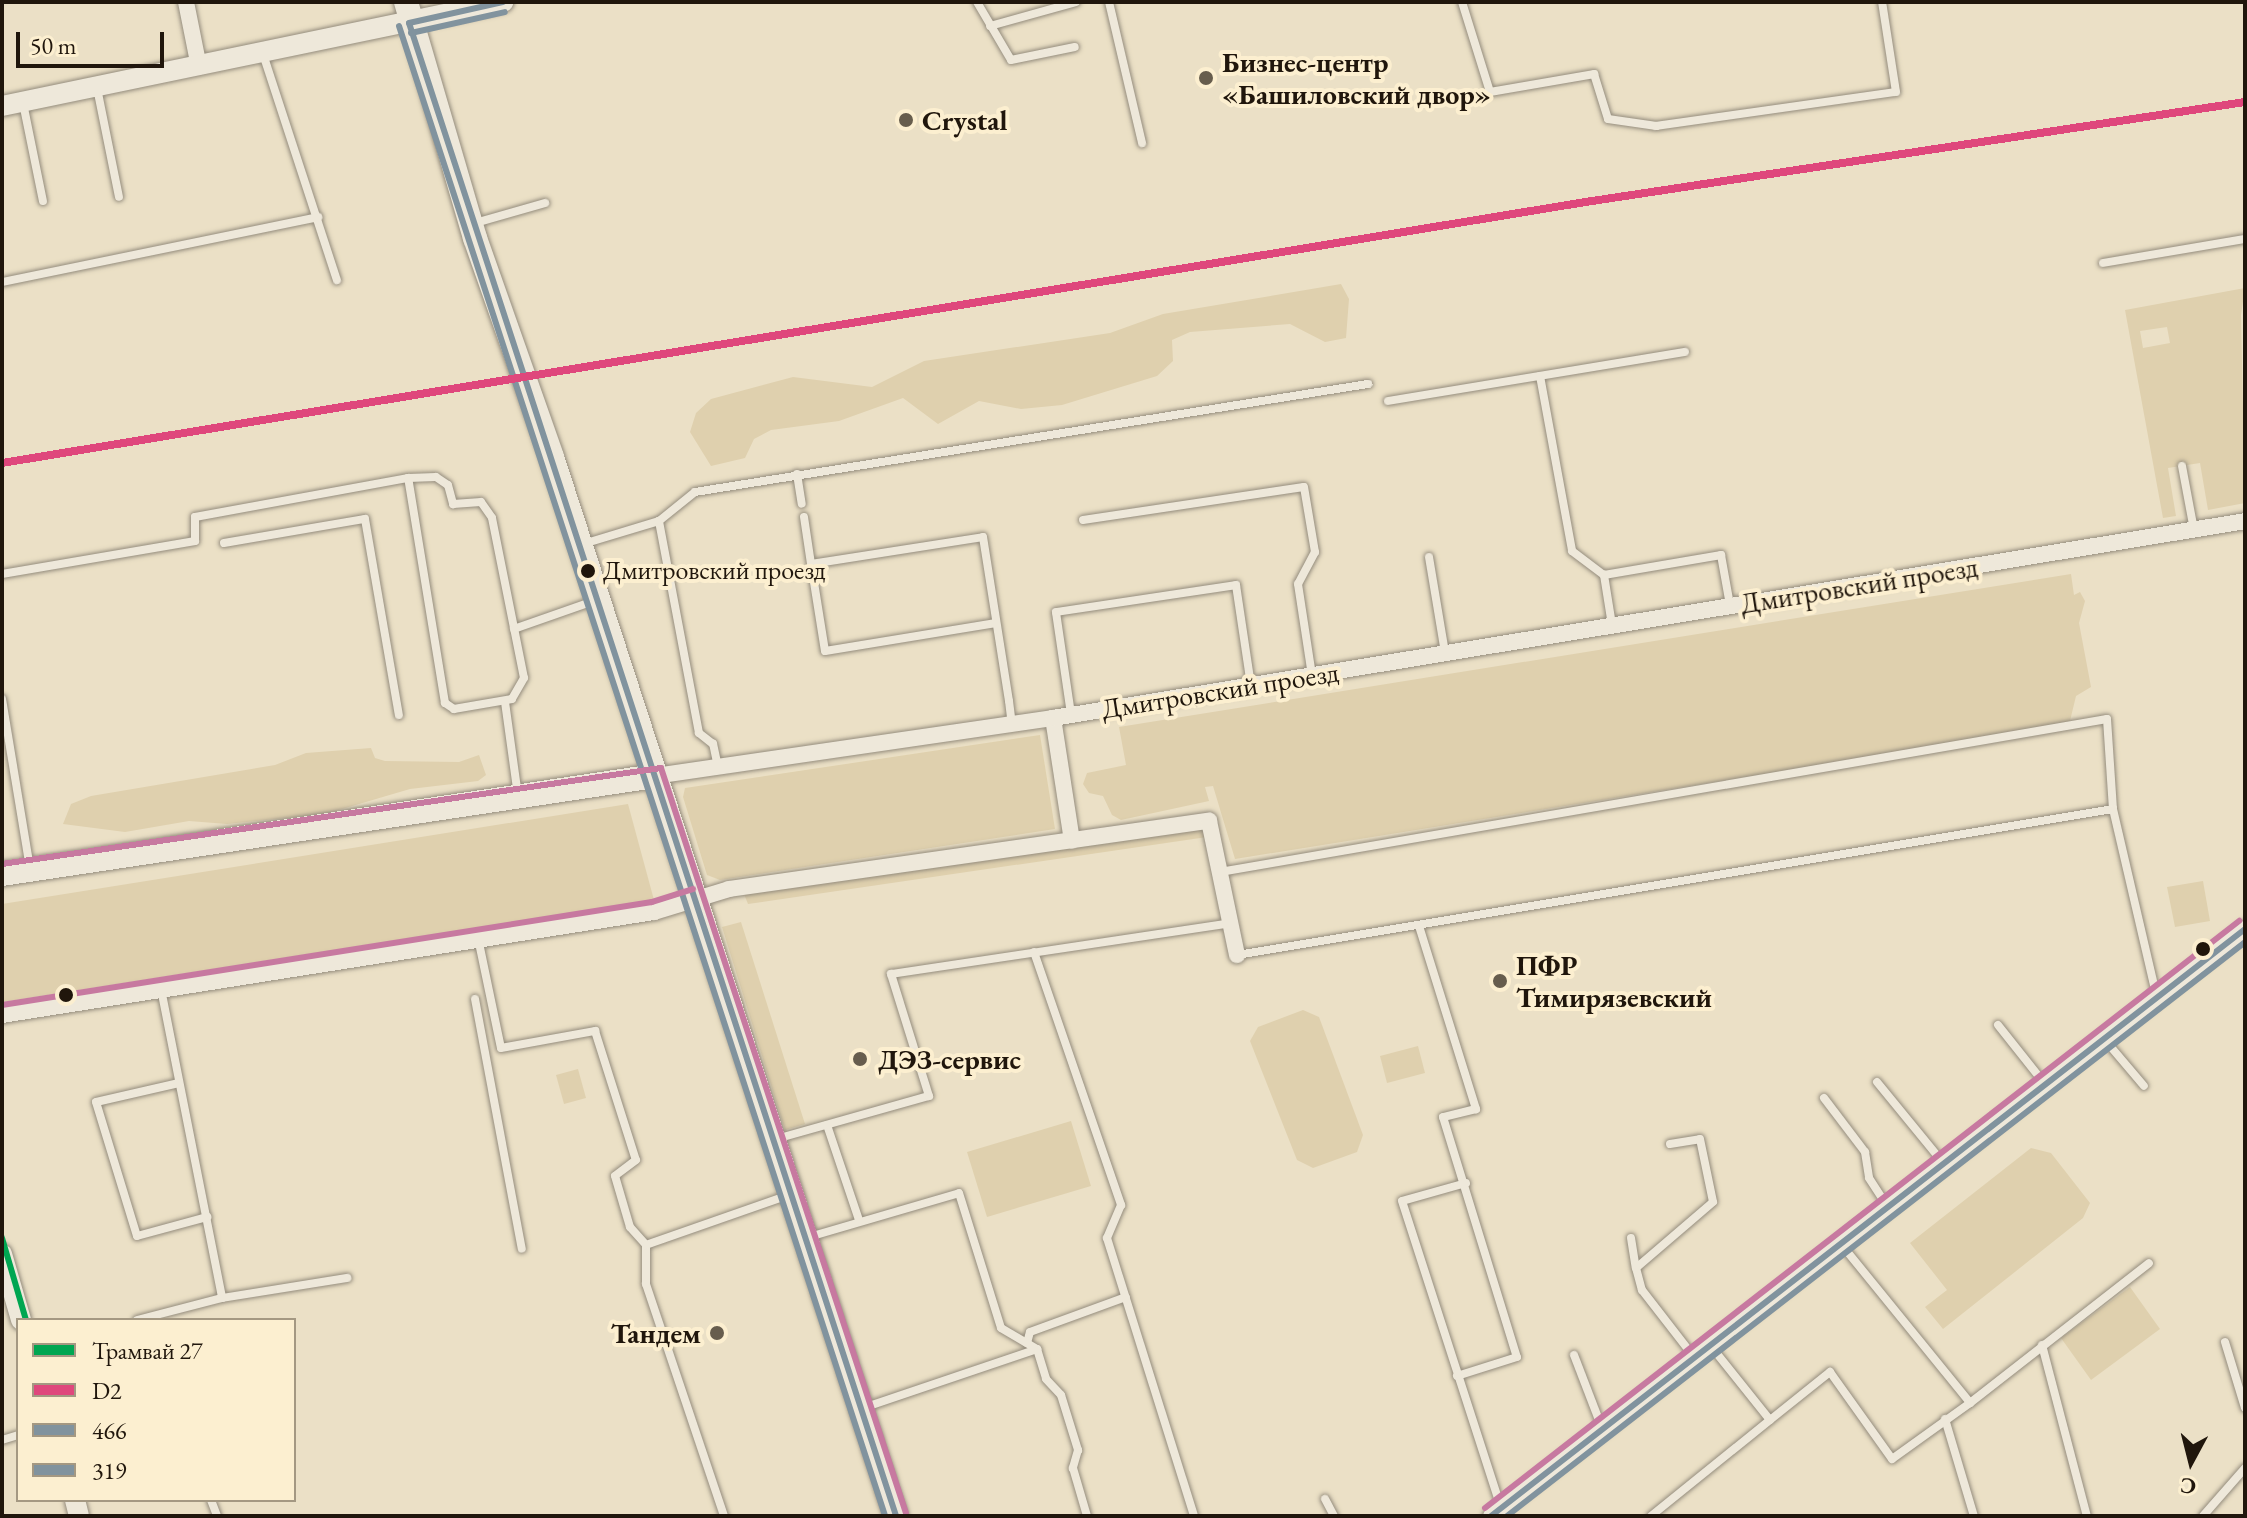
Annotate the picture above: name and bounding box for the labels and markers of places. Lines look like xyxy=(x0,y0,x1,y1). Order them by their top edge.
place label: Бизнес-центр «Башиловский двор» xyxy=(1222,45,1491,111)
marker: Бизнес-центр «Башиловский двор» xyxy=(1197,69,1215,87)
place label: Crystal xyxy=(922,103,1008,137)
marker: Crystal xyxy=(897,111,915,129)
place label: Дмитровский проезд xyxy=(603,555,826,587)
marker: Дмитровский проезд xyxy=(580,563,596,579)
unlabelled marker xyxy=(2195,941,2211,957)
place label: ПФР Тимирязевский xyxy=(1516,948,1712,1014)
marker: ПФР Тимирязевский xyxy=(1491,972,1509,990)
unlabelled marker xyxy=(58,987,74,1003)
place label: ДЭЗ-сервис xyxy=(878,1042,1021,1076)
marker: ДЭЗ-сервис xyxy=(849,1048,871,1070)
place label: Тандем xyxy=(611,1316,701,1350)
marker: Тандем xyxy=(708,1324,726,1342)

